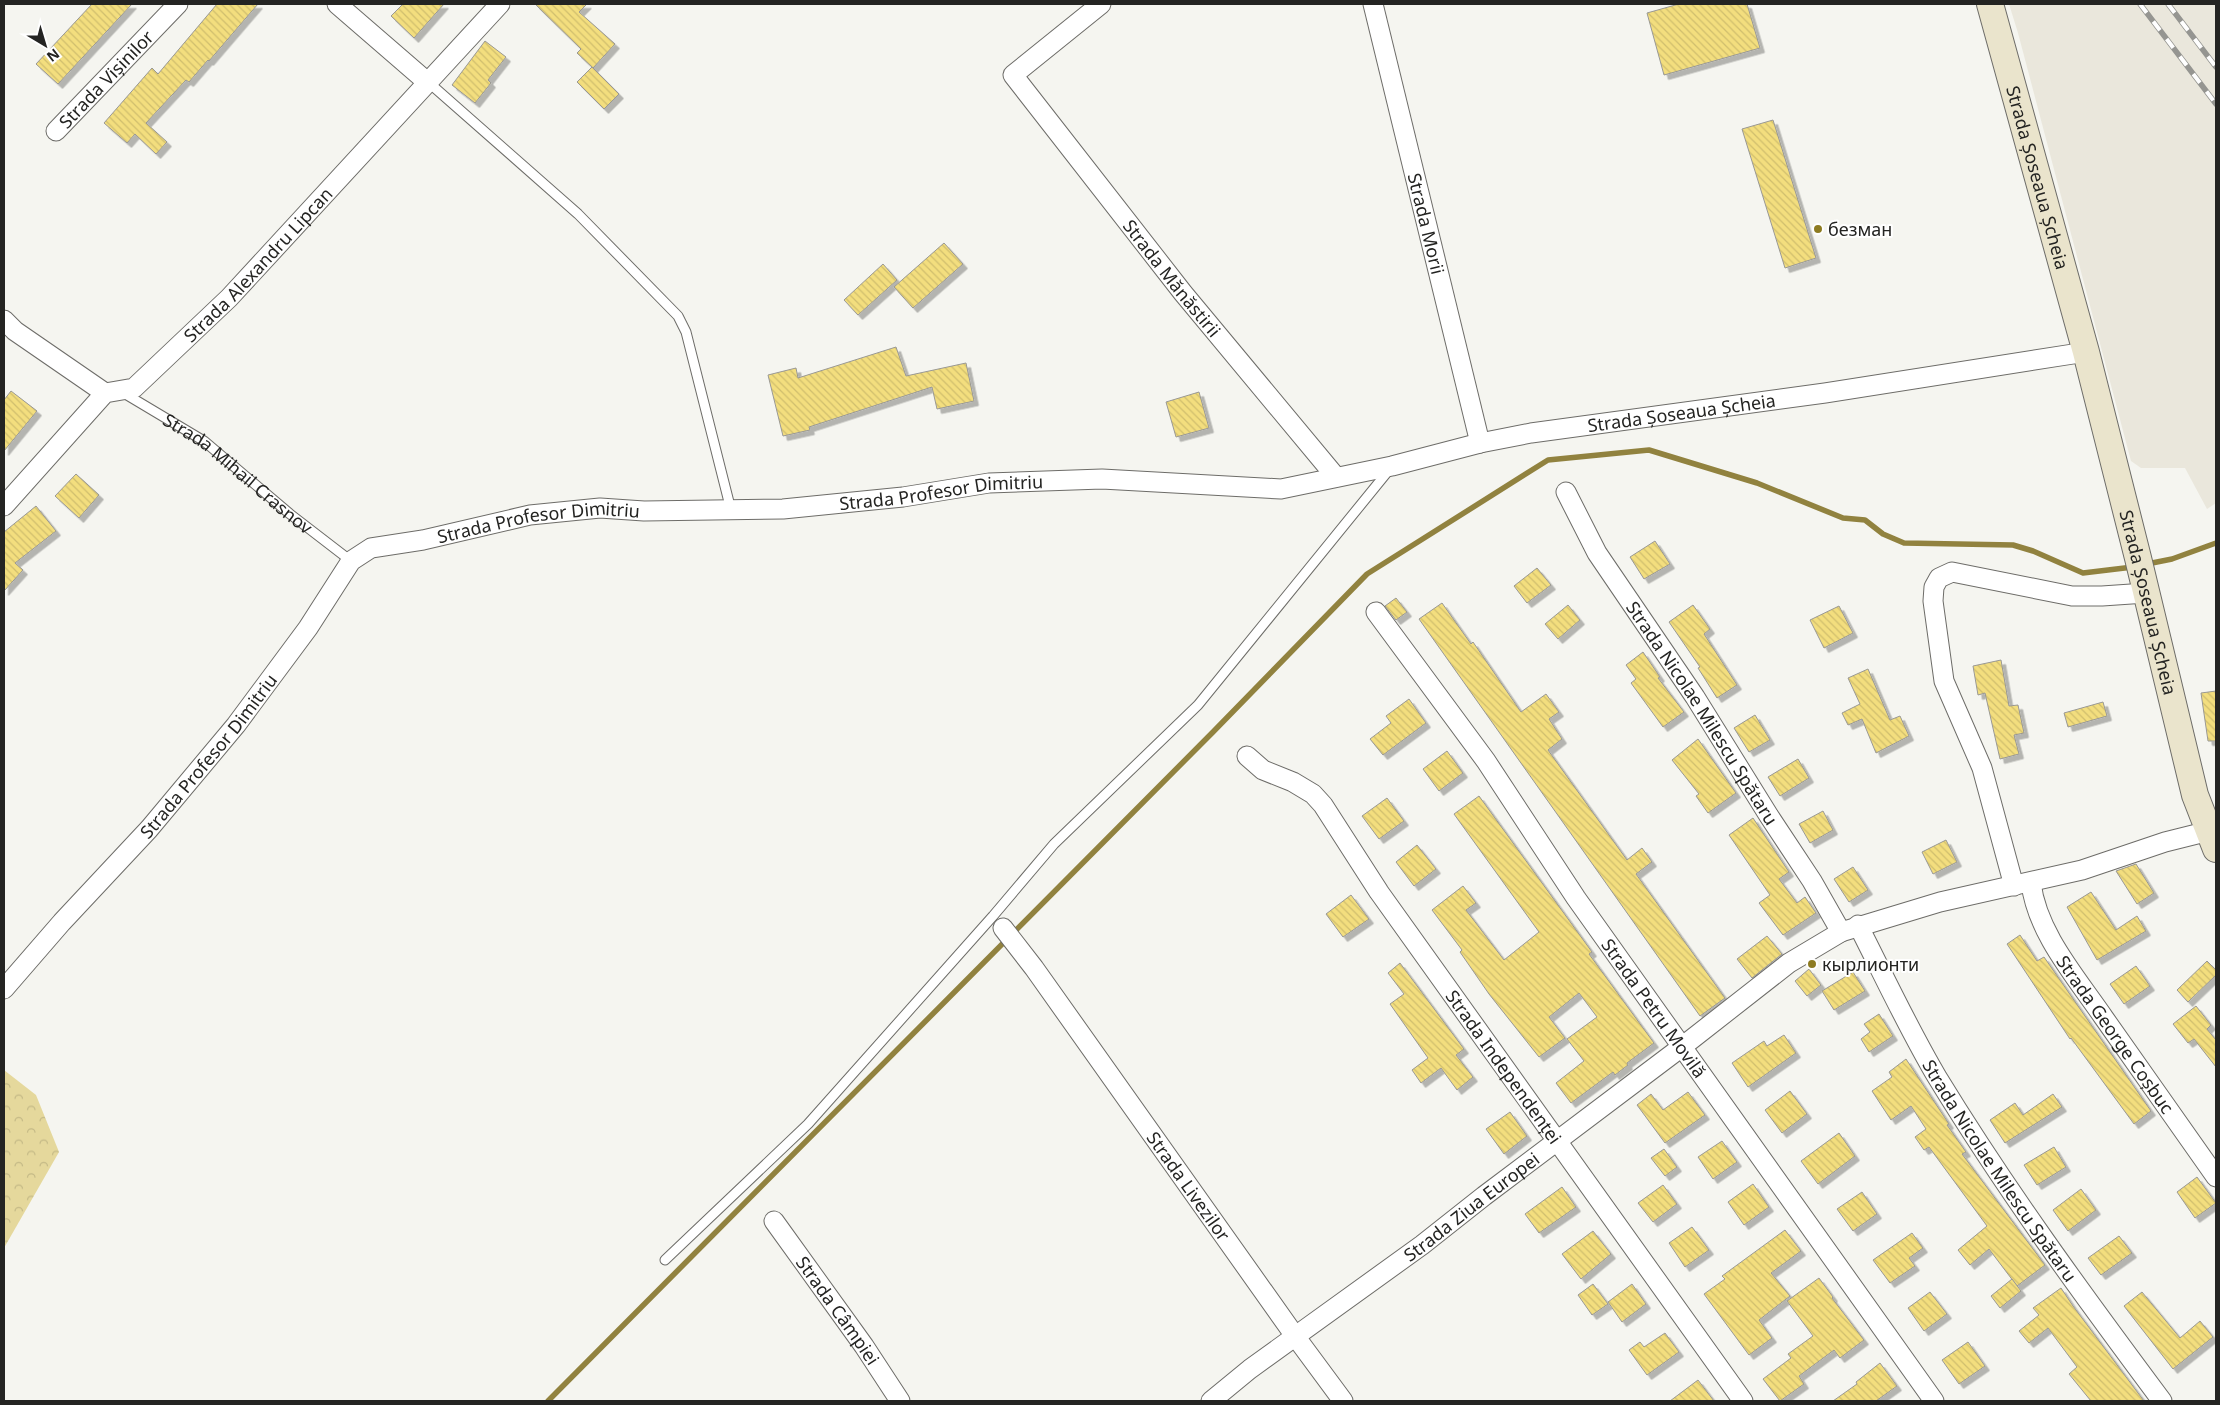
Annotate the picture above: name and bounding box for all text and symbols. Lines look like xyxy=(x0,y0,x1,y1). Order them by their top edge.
north arrow xyxy=(20,20,70,70)
street label: Strada Vișinilor xyxy=(53,25,159,133)
text: N xyxy=(43,45,64,67)
street label: Strada Șoseaua Șcheia xyxy=(2001,83,2075,272)
street label: Strada Morii xyxy=(1403,170,1450,277)
street label: Strada Alexandru Lipcan xyxy=(178,182,337,347)
street label: Strada Mănăstirii xyxy=(1118,214,1226,342)
place label: безман xyxy=(1828,217,1892,241)
marker: безман xyxy=(1812,223,1824,235)
street label: Strada Șoseaua Șcheia xyxy=(1586,388,1777,437)
street label: Strada Mihail Crasnov xyxy=(159,407,318,540)
street label: Strada Profesor Dimitriu xyxy=(838,469,1044,515)
street label: Strada Profesor Dimitriu xyxy=(435,496,641,548)
street label: Strada Șoseaua Șcheia xyxy=(2114,507,2182,697)
street label: Strada Nicolae Milescu Spătaru xyxy=(1621,596,1784,830)
street label: Strada Profesor Dimitriu xyxy=(134,669,282,844)
street label: Strada Petru Movilă xyxy=(1596,933,1712,1082)
street label: Strada George Coșbuc xyxy=(2051,951,2180,1119)
place label: кырлионти xyxy=(1822,952,1919,976)
marker: кырлионти xyxy=(1806,958,1818,970)
street label: Strada Independenței xyxy=(1441,985,1567,1148)
street label: Strada Nicolae Milescu Spătaru xyxy=(1917,1055,2082,1286)
street label: Strada Livezilor xyxy=(1142,1127,1236,1246)
street label: Strada Ziua Europei xyxy=(1399,1147,1544,1267)
street label: Strada Câmpiei xyxy=(791,1251,885,1369)

